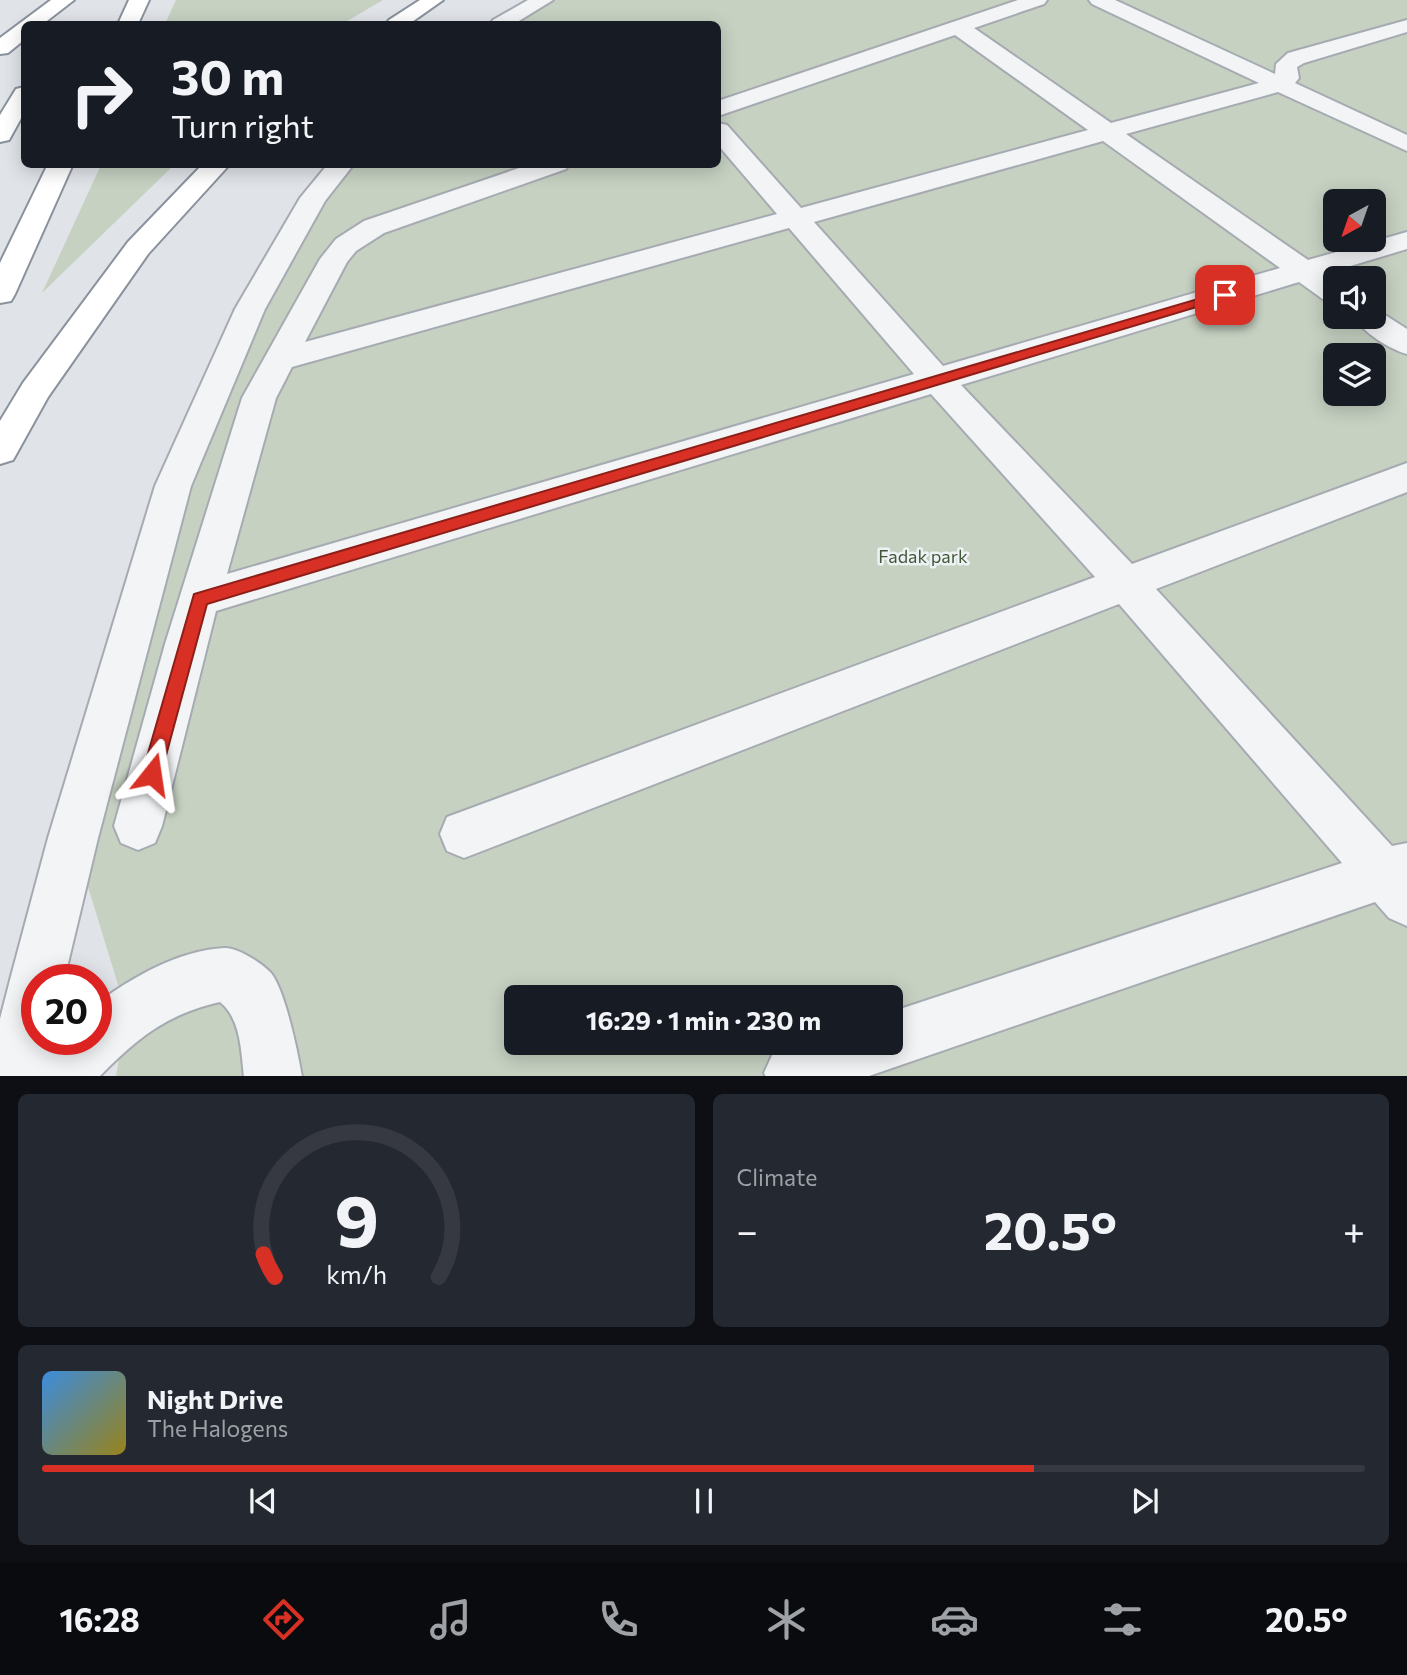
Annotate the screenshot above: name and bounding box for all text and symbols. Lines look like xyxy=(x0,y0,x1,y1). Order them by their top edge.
text: 30 m xyxy=(171,45,284,105)
icon: right xyxy=(56,49,147,140)
text: Turn right xyxy=(171,105,314,145)
north arrow xyxy=(1323,189,1386,252)
map controls xyxy=(1323,189,1386,406)
pin xyxy=(1195,265,1255,325)
button: sound xyxy=(1323,266,1386,329)
icon: arrive xyxy=(1206,276,1244,314)
button: layers xyxy=(1323,343,1386,406)
park label: Fadak park xyxy=(878,545,968,567)
position arrow xyxy=(115,737,189,811)
speed limit sign: 20 xyxy=(21,964,112,1055)
text: 16:29 · 1 min · 230 m xyxy=(586,1004,821,1035)
text: Climate xyxy=(737,1163,818,1191)
text: 9 xyxy=(334,1173,379,1262)
text: 20.5° xyxy=(984,1197,1117,1261)
text: − xyxy=(737,1206,758,1253)
text: + xyxy=(1343,1206,1365,1253)
text: km/h xyxy=(326,1258,387,1288)
text: Night Drive xyxy=(147,1383,283,1414)
text: The Halogens xyxy=(147,1414,288,1442)
icon: previous xyxy=(244,1482,282,1520)
icon: pause xyxy=(685,1482,723,1520)
icon: next xyxy=(1126,1482,1164,1520)
icon: directions xyxy=(259,1595,308,1644)
icon: music xyxy=(426,1595,475,1644)
icon: phone xyxy=(594,1595,643,1644)
icon: climate xyxy=(762,1595,811,1644)
icon: car xyxy=(930,1595,979,1644)
icon: filters xyxy=(1098,1595,1147,1644)
text: 16:28 xyxy=(59,1599,140,1639)
text: 20.5° xyxy=(1265,1599,1348,1639)

